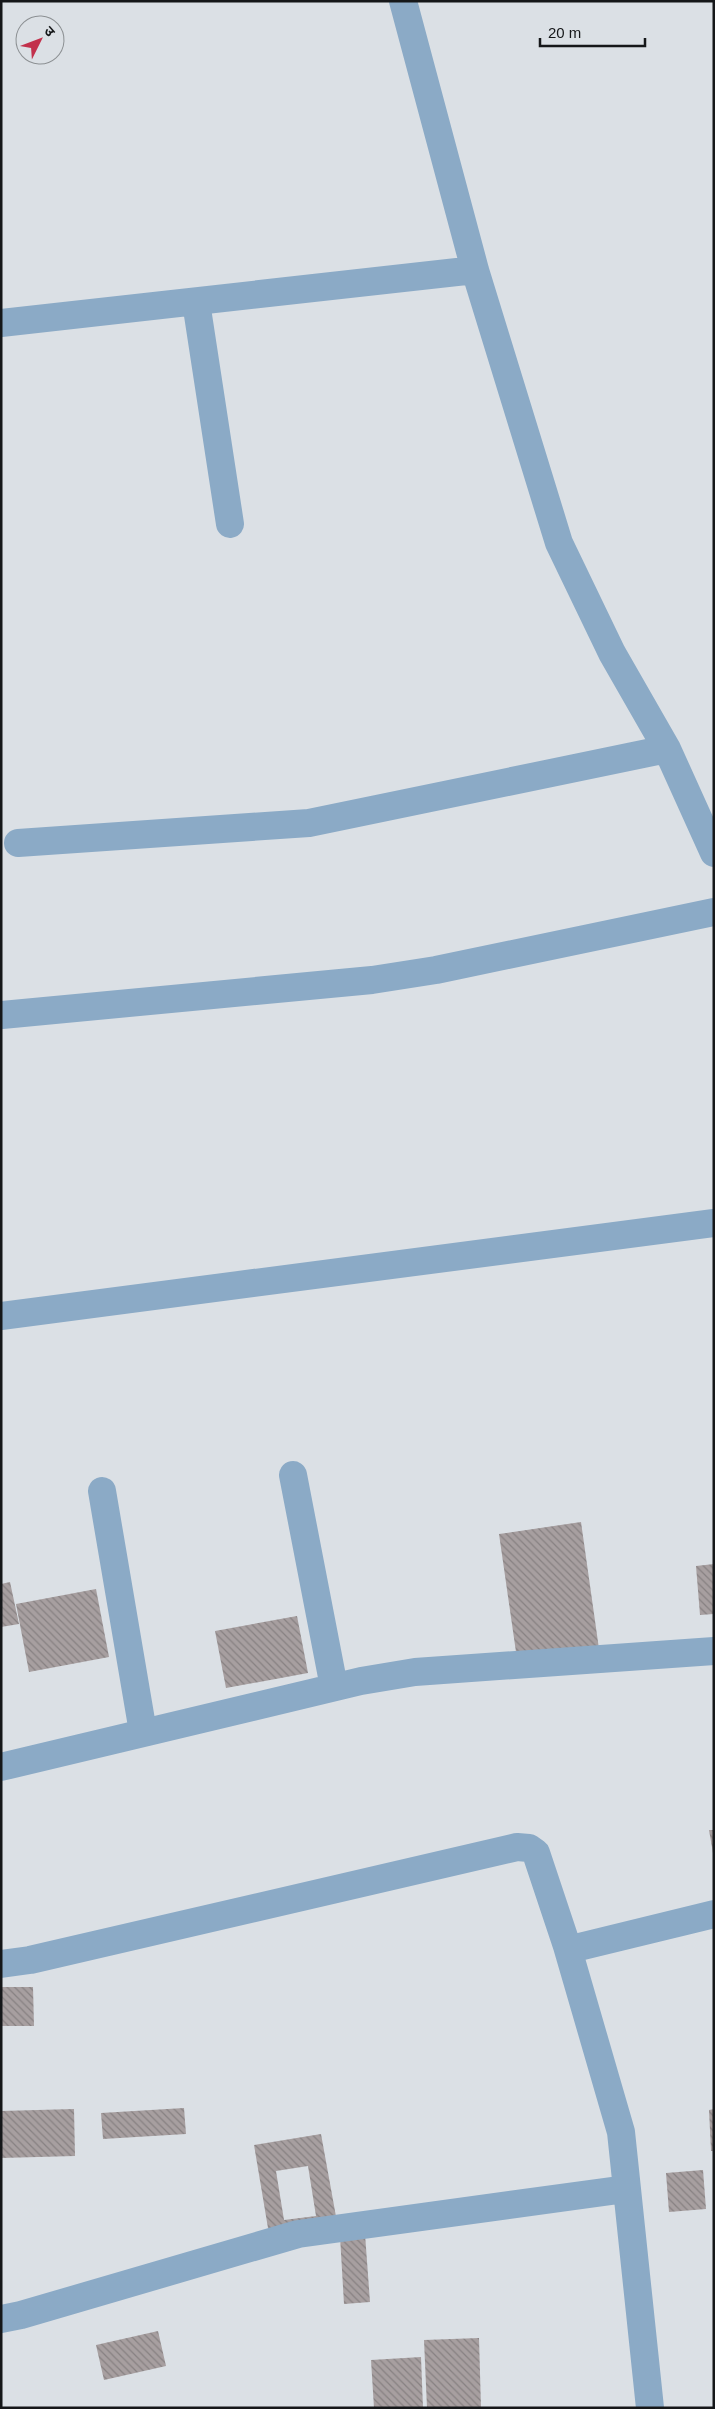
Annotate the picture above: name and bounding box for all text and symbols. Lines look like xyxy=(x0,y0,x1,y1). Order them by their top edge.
north arrow xyxy=(15,15,65,65)
scale bar xyxy=(540,15,645,47)
text: उ xyxy=(41,23,59,40)
text: 20 m xyxy=(548,24,581,41)

